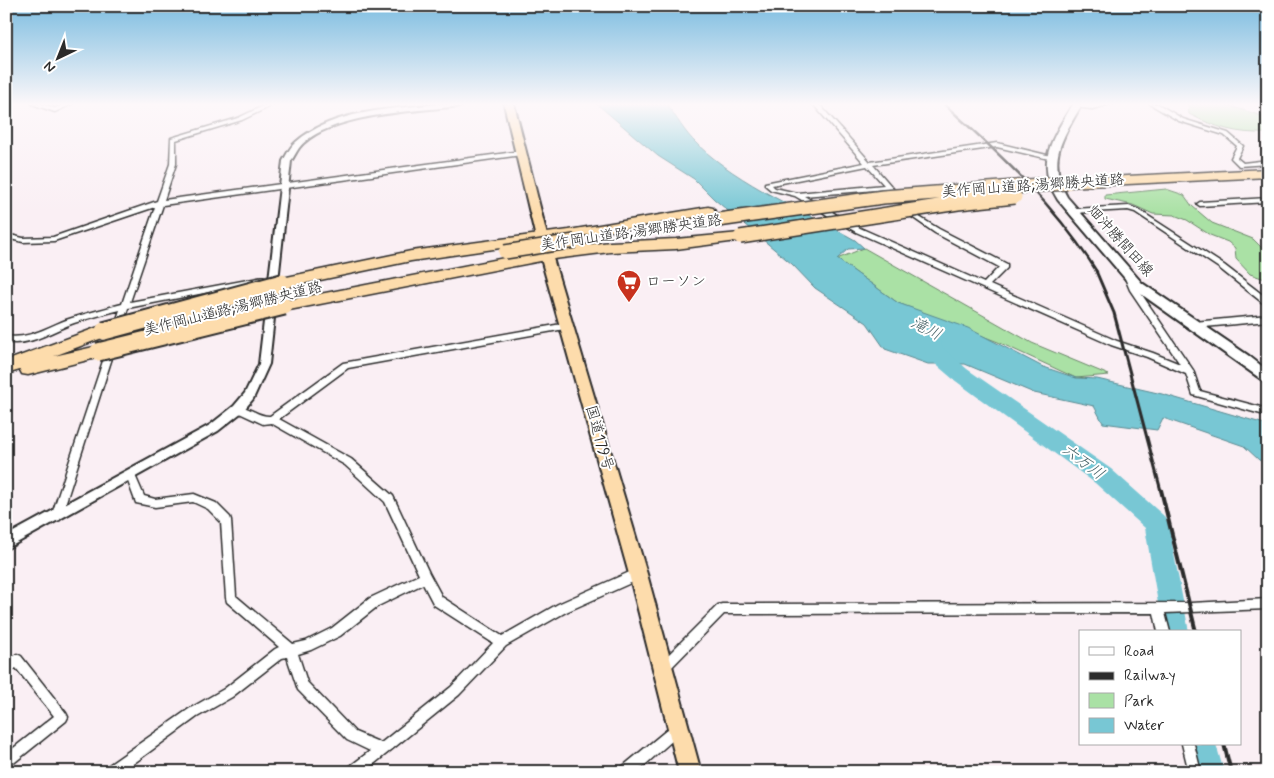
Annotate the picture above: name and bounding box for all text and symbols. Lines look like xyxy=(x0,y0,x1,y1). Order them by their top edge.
north arrow xyxy=(32,32,82,82)
text: N xyxy=(40,57,59,77)
street label: 美作岡山道路;湯郷勝央道路 xyxy=(941,170,1125,202)
street label: 畑沖勝間田線 xyxy=(1082,201,1158,281)
street label: 美作岡山道路;湯郷勝央道路 xyxy=(539,210,723,256)
supermarket icon: ローソン xyxy=(616,269,642,303)
place label: ローソン xyxy=(646,272,706,292)
street label: 美作岡山道路;湯郷勝央道路 xyxy=(142,277,324,341)
water label: 滝川 xyxy=(907,312,945,346)
street label: 国道179号 xyxy=(580,403,618,473)
water label: 六万川 xyxy=(1058,439,1108,485)
legend xyxy=(1079,630,1242,746)
text: Road xyxy=(1124,642,1154,662)
text: Railway xyxy=(1124,666,1176,686)
text: Park xyxy=(1124,692,1154,712)
text: Water xyxy=(1124,716,1164,736)

